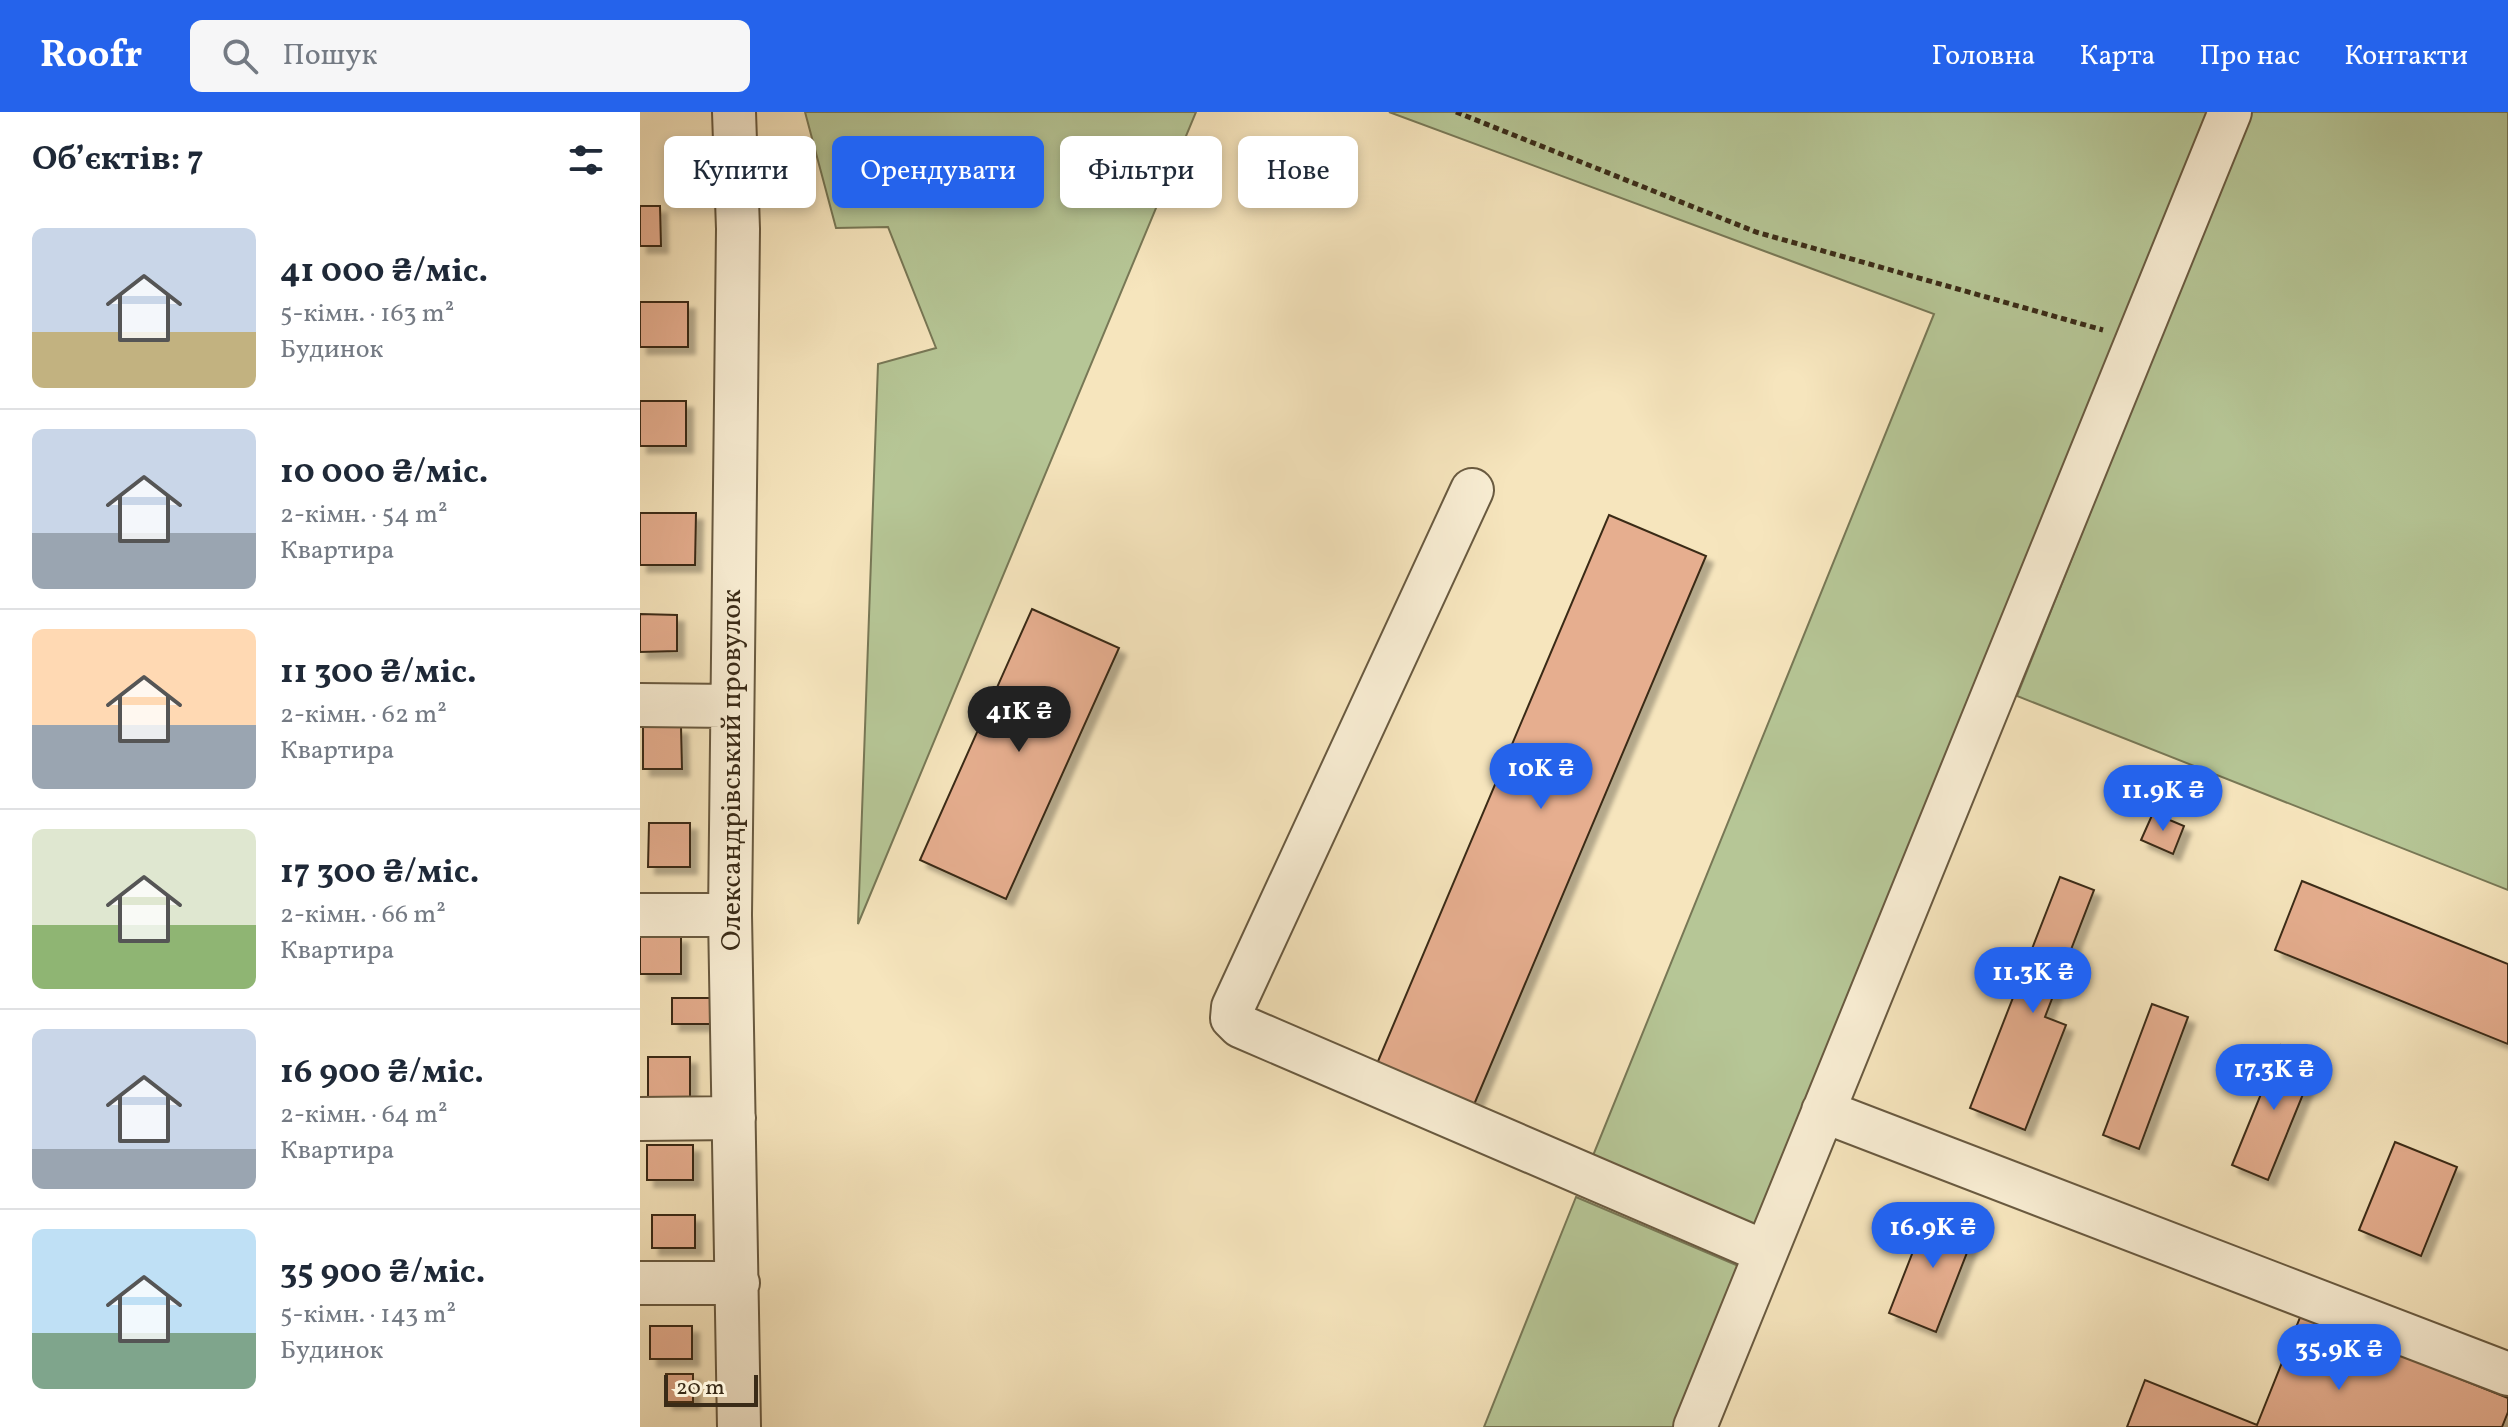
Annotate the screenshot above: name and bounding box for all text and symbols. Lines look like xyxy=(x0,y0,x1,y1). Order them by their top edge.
search box xyxy=(190,20,750,92)
text: Roofr xyxy=(40,30,142,83)
icon: search xyxy=(218,34,262,78)
text: Пошук xyxy=(282,35,377,77)
text: Головна xyxy=(1932,37,2036,76)
text: Карта xyxy=(2080,37,2156,76)
text: Про нас xyxy=(2200,37,2300,76)
text: Контакти xyxy=(2344,37,2468,76)
chip: Купити xyxy=(664,136,816,208)
chip: Орендувати xyxy=(832,136,1044,208)
chip: Фільтри xyxy=(1060,136,1222,208)
chip: Нове xyxy=(1238,136,1358,208)
text: Об’єктів: 7 xyxy=(32,137,203,184)
icon: filters xyxy=(564,138,608,182)
text: 41 000 ₴/міс. xyxy=(280,249,488,296)
icon: home xyxy=(96,260,192,356)
text: 5-кімн. · 163 m² xyxy=(280,296,454,332)
text: Будинок xyxy=(280,332,383,368)
text: 10 000 ₴/міс. xyxy=(280,450,488,497)
icon: home xyxy=(96,461,192,557)
text: 2-кімн. · 54 m² xyxy=(280,497,448,533)
text: Квартира xyxy=(280,533,394,569)
street label: Олександрівський провулок xyxy=(713,589,752,951)
text: 11 300 ₴/міс. xyxy=(280,650,477,697)
icon: home xyxy=(96,661,192,757)
pin: 41K ₴ xyxy=(963,686,1075,754)
text: 41K ₴ xyxy=(986,694,1052,730)
text: 2-кімн. · 62 m² xyxy=(280,697,447,733)
text: Квартира xyxy=(280,733,394,769)
pin: 10K ₴ xyxy=(1485,743,1597,811)
text: 10K ₴ xyxy=(1508,751,1574,787)
pin: 11.9K ₴ xyxy=(2089,765,2237,833)
text: 11.9K ₴ xyxy=(2122,773,2204,809)
text: 17 300 ₴/міс. xyxy=(280,850,479,897)
icon: home xyxy=(96,861,192,957)
text: 2-кімн. · 66 m² xyxy=(280,897,446,933)
text: Квартира xyxy=(280,933,394,969)
pin: 11.3K ₴ xyxy=(1959,947,2107,1015)
text: 11.3K ₴ xyxy=(1992,955,2074,991)
pin: 17.3K ₴ xyxy=(2200,1044,2348,1112)
text: 16 900 ₴/міс. xyxy=(280,1050,484,1097)
text: 17.3K ₴ xyxy=(2234,1052,2314,1088)
icon: home xyxy=(96,1061,192,1157)
text: 2-кімн. · 64 m² xyxy=(280,1097,448,1133)
text: Квартира xyxy=(280,1133,394,1169)
pin: 16.9K ₴ xyxy=(1859,1202,2007,1270)
text: 16.9K ₴ xyxy=(1890,1210,1976,1246)
text: 35 900 ₴/міс. xyxy=(280,1250,485,1297)
icon: home xyxy=(96,1261,192,1357)
text: 5-кімн. · 143 m² xyxy=(280,1297,456,1333)
pin: 35.9K ₴ xyxy=(2265,1324,2413,1392)
text: 35.9K ₴ xyxy=(2295,1332,2383,1368)
text: Будинок xyxy=(280,1333,383,1369)
scale bar xyxy=(664,1371,758,1407)
text: 20 m xyxy=(676,1373,725,1404)

